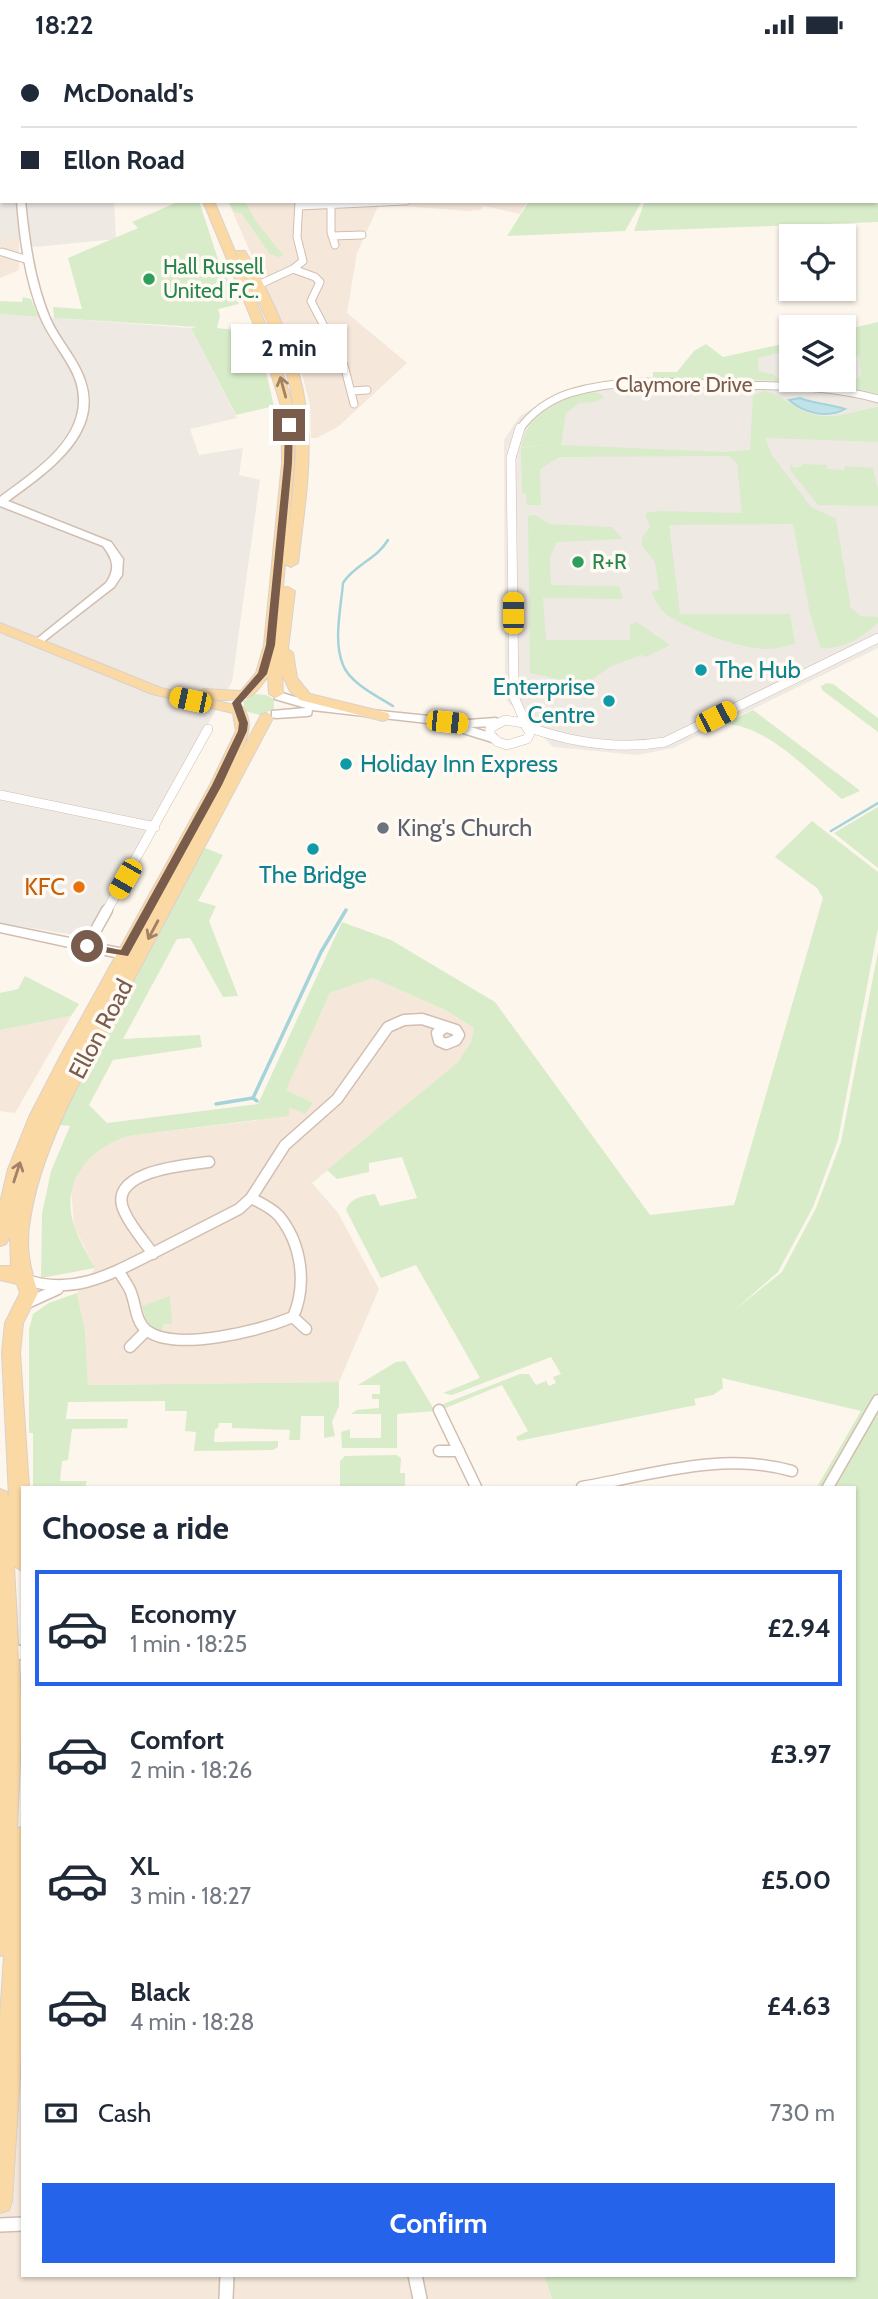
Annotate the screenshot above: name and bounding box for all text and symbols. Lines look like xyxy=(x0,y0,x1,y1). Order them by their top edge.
text: 18:22 xyxy=(35,9,94,41)
text: McDonald's xyxy=(63,77,194,109)
text: Ellon Road xyxy=(63,144,185,176)
map controls xyxy=(779,224,856,392)
button: locate xyxy=(779,224,856,301)
place label: Hall Russell United F.C. xyxy=(163,254,264,303)
marker: Hall Russell United F.C. xyxy=(141,271,157,287)
button: layers xyxy=(779,315,856,392)
callout: 2 min xyxy=(231,323,347,373)
text: 2 min xyxy=(261,334,317,362)
street label: Claymore Drive xyxy=(615,372,753,397)
one-way arrow xyxy=(276,376,289,398)
route end xyxy=(273,409,305,441)
place label: R+R xyxy=(592,549,627,574)
marker: R+R xyxy=(570,554,586,570)
car xyxy=(503,592,524,634)
place label: The Hub xyxy=(715,655,801,684)
marker: The Hub xyxy=(693,662,709,678)
place label: Enterprise Centre xyxy=(493,672,595,729)
car xyxy=(168,685,213,715)
marker: Enterprise Centre xyxy=(601,693,617,709)
car xyxy=(693,698,740,736)
car xyxy=(426,709,469,735)
place label: Holiday Inn Express xyxy=(360,749,558,778)
marker: Holiday Inn Express xyxy=(338,756,354,772)
place label: King's Church xyxy=(397,813,532,842)
marker: King's Church xyxy=(375,820,391,836)
marker: The Bridge xyxy=(305,841,321,857)
car xyxy=(106,856,145,902)
place label: The Bridge xyxy=(259,860,367,889)
place label: KFC xyxy=(24,872,65,901)
marker: KFC xyxy=(71,879,87,895)
one-way arrow xyxy=(146,919,160,939)
route start xyxy=(71,930,103,962)
street label: Ellon Road xyxy=(62,974,139,1084)
one-way arrow xyxy=(11,1162,24,1184)
text: Choose a ride xyxy=(42,1508,229,1547)
icon: car xyxy=(46,1597,109,1660)
text: Economy xyxy=(130,1598,236,1630)
text: £2.94 xyxy=(768,1612,831,1644)
text: 1 min · 18:25 xyxy=(130,1630,247,1658)
icon: car xyxy=(46,1723,109,1786)
text: Comfort xyxy=(130,1724,224,1756)
text: £3.97 xyxy=(770,1738,831,1770)
text: 2 min · 18:26 xyxy=(130,1756,252,1784)
icon: car xyxy=(46,1849,109,1912)
text: XL xyxy=(130,1850,159,1882)
text: £5.00 xyxy=(761,1864,831,1896)
text: 3 min · 18:27 xyxy=(130,1882,251,1910)
icon: car xyxy=(46,1975,109,2038)
text: Black xyxy=(130,1976,190,2008)
text: £4.63 xyxy=(767,1990,831,2022)
text: 4 min · 18:28 xyxy=(130,2008,254,2036)
icon: cash xyxy=(42,2094,80,2132)
text: Cash xyxy=(98,2097,151,2129)
text: 730 m xyxy=(770,2099,835,2127)
button: Confirm xyxy=(42,2183,835,2263)

